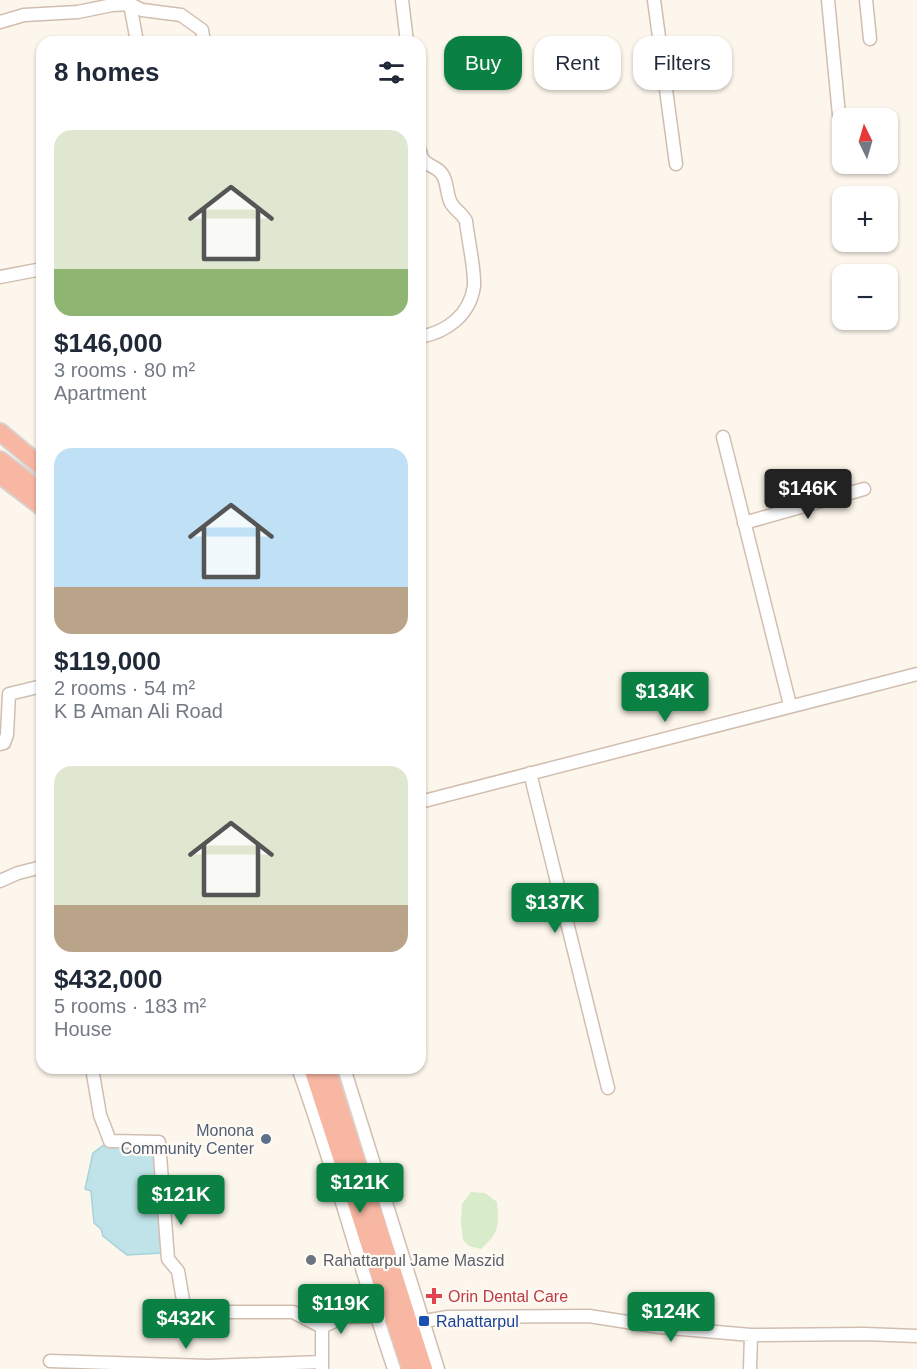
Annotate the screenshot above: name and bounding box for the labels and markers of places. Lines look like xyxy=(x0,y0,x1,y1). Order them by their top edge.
pin: $146K xyxy=(766,469,850,520)
pin: $134K xyxy=(623,672,707,723)
pin: $137K xyxy=(513,883,597,934)
place label: Monona Community Center xyxy=(121,1122,255,1157)
marker: Monona Community Center xyxy=(259,1132,273,1146)
pin: $121K xyxy=(318,1163,402,1214)
pin: $121K xyxy=(139,1175,223,1226)
place label: Rahattarpul Jame Maszid xyxy=(323,1252,504,1269)
marker: Rahattarpul Jame Maszid xyxy=(304,1253,318,1267)
pin: $119K xyxy=(299,1284,383,1335)
marker: Orin Dental Care xyxy=(425,1287,443,1305)
place label: Orin Dental Care xyxy=(448,1288,568,1305)
pin: $124K xyxy=(629,1292,713,1343)
pin: $432K xyxy=(144,1299,228,1350)
place label: Rahattarpul xyxy=(436,1313,519,1330)
marker: Rahattarpul xyxy=(417,1314,431,1328)

